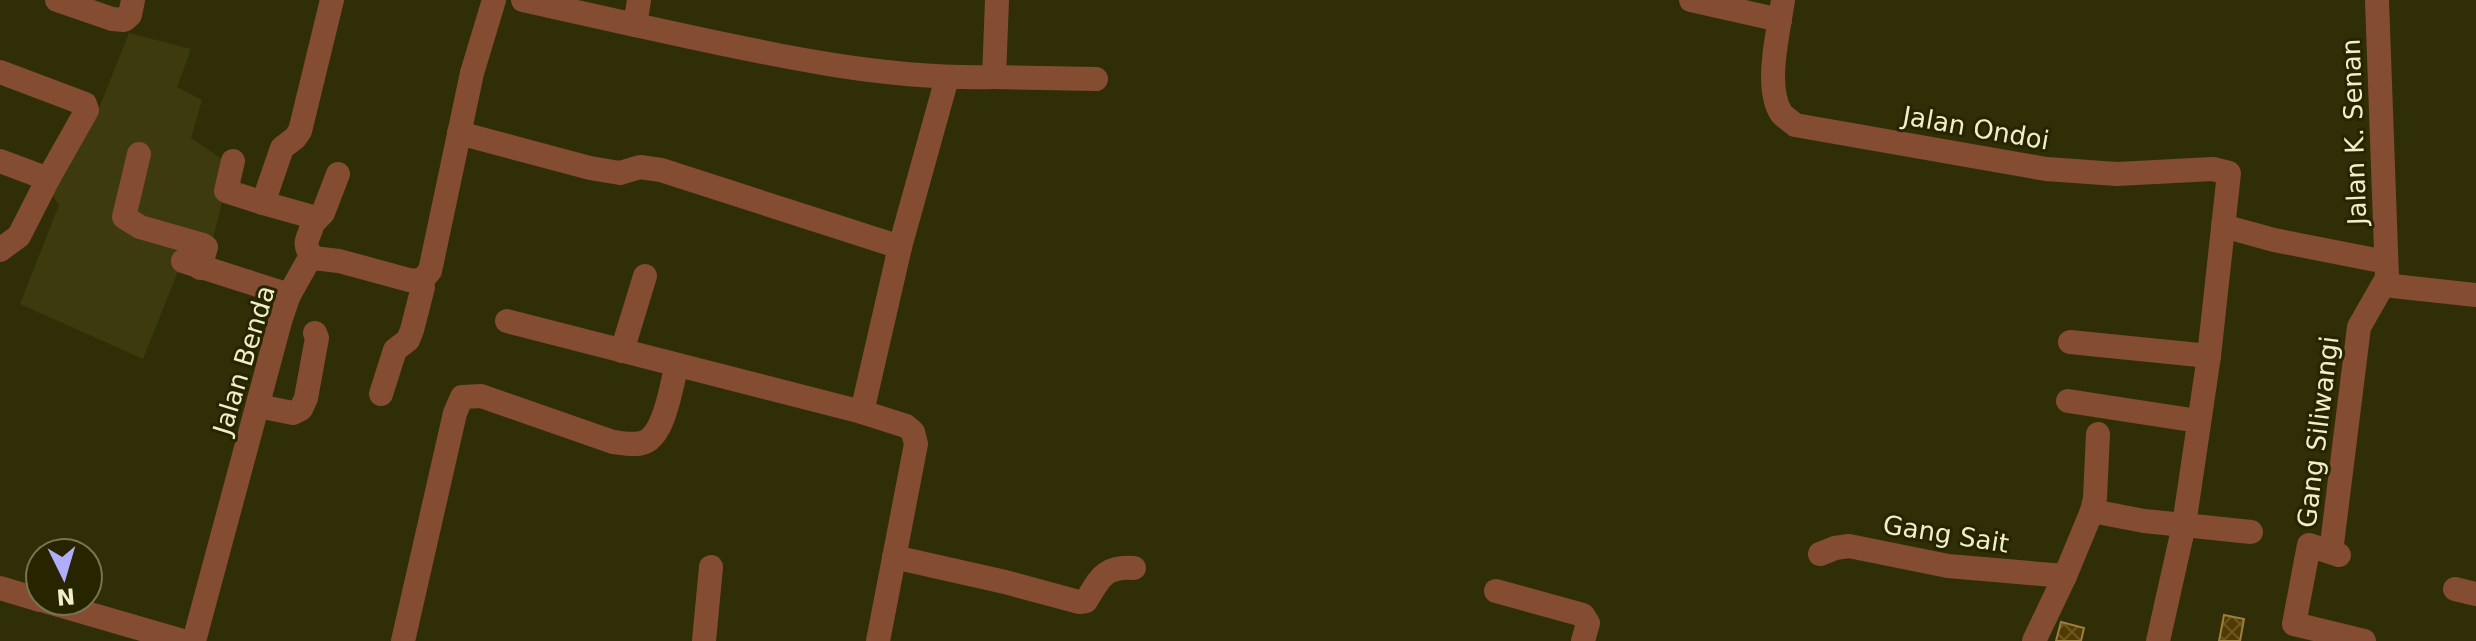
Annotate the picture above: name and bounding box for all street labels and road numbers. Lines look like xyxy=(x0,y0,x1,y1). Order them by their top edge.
street label: Jalan K. Senan xyxy=(2336,38,2372,228)
street label: Jalan Ondoi xyxy=(1899,100,2052,156)
street label: Jalan Benda xyxy=(207,282,281,440)
street label: Gang Siliwangi xyxy=(2291,334,2345,530)
street label: Gang Sait xyxy=(1881,509,2011,559)

